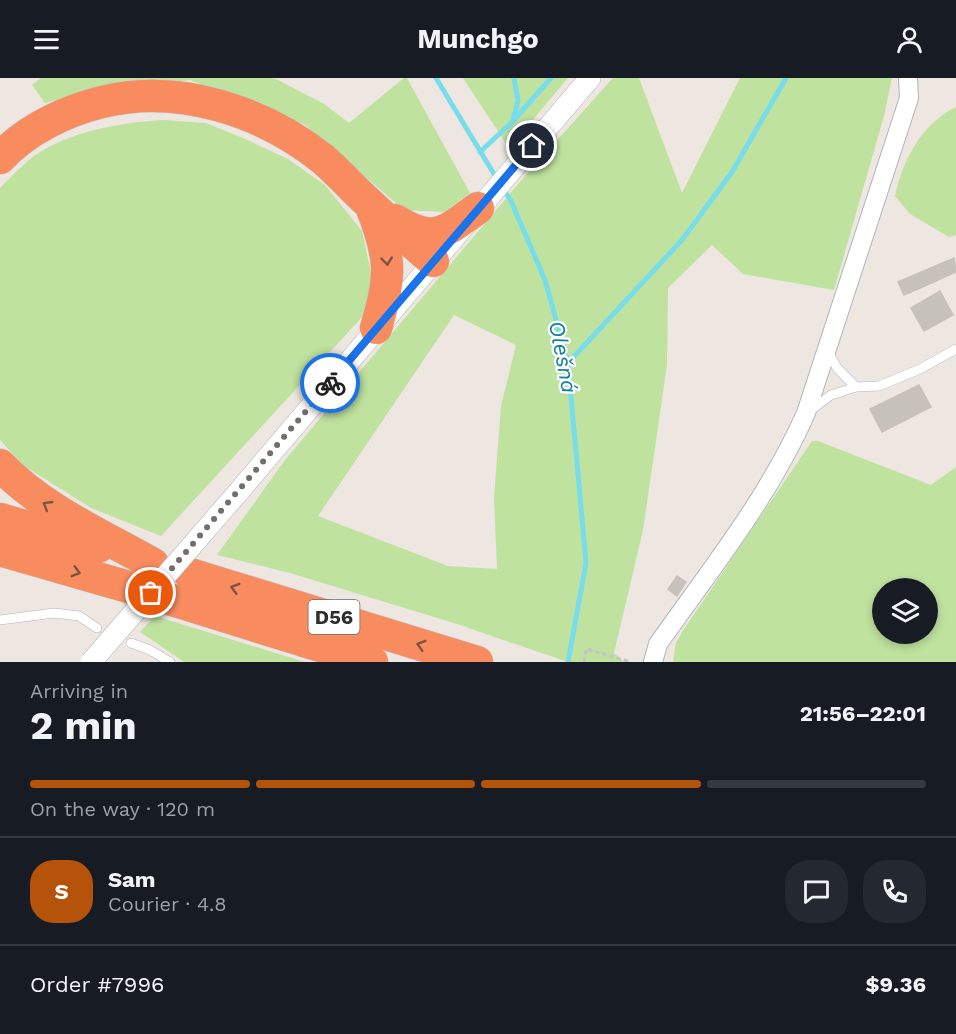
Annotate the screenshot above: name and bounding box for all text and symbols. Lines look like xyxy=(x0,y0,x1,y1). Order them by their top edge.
icon: menu xyxy=(30,23,63,56)
text: Munchgo xyxy=(417,23,539,55)
icon: person xyxy=(893,23,926,56)
pin xyxy=(506,120,557,171)
icon: home xyxy=(515,129,548,162)
one-way arrow xyxy=(380,257,392,266)
water label: Olešná xyxy=(544,319,582,395)
courier xyxy=(300,353,360,413)
icon: bike xyxy=(314,367,347,400)
one-way arrow xyxy=(43,500,53,512)
one-way arrow xyxy=(71,565,81,577)
pin xyxy=(125,567,176,618)
icon: bag xyxy=(134,576,167,609)
map controls xyxy=(872,578,938,644)
button: layers xyxy=(872,578,938,644)
one-way arrow xyxy=(230,583,241,595)
road number: D56 xyxy=(308,600,360,634)
one-way arrow xyxy=(416,639,427,652)
text: Arriving in xyxy=(30,679,128,703)
text: 21:56–22:01 xyxy=(800,701,926,726)
text: 2 min xyxy=(30,703,137,748)
text: On the way · 120 m xyxy=(30,797,215,821)
button: chat xyxy=(785,860,848,923)
button: phone xyxy=(863,860,926,923)
text: Sam xyxy=(108,867,156,892)
text: S xyxy=(54,879,69,904)
text: Courier · 4.8 xyxy=(108,892,227,916)
text: Order #7996 xyxy=(30,972,164,997)
text: $9.36 xyxy=(865,972,926,997)

